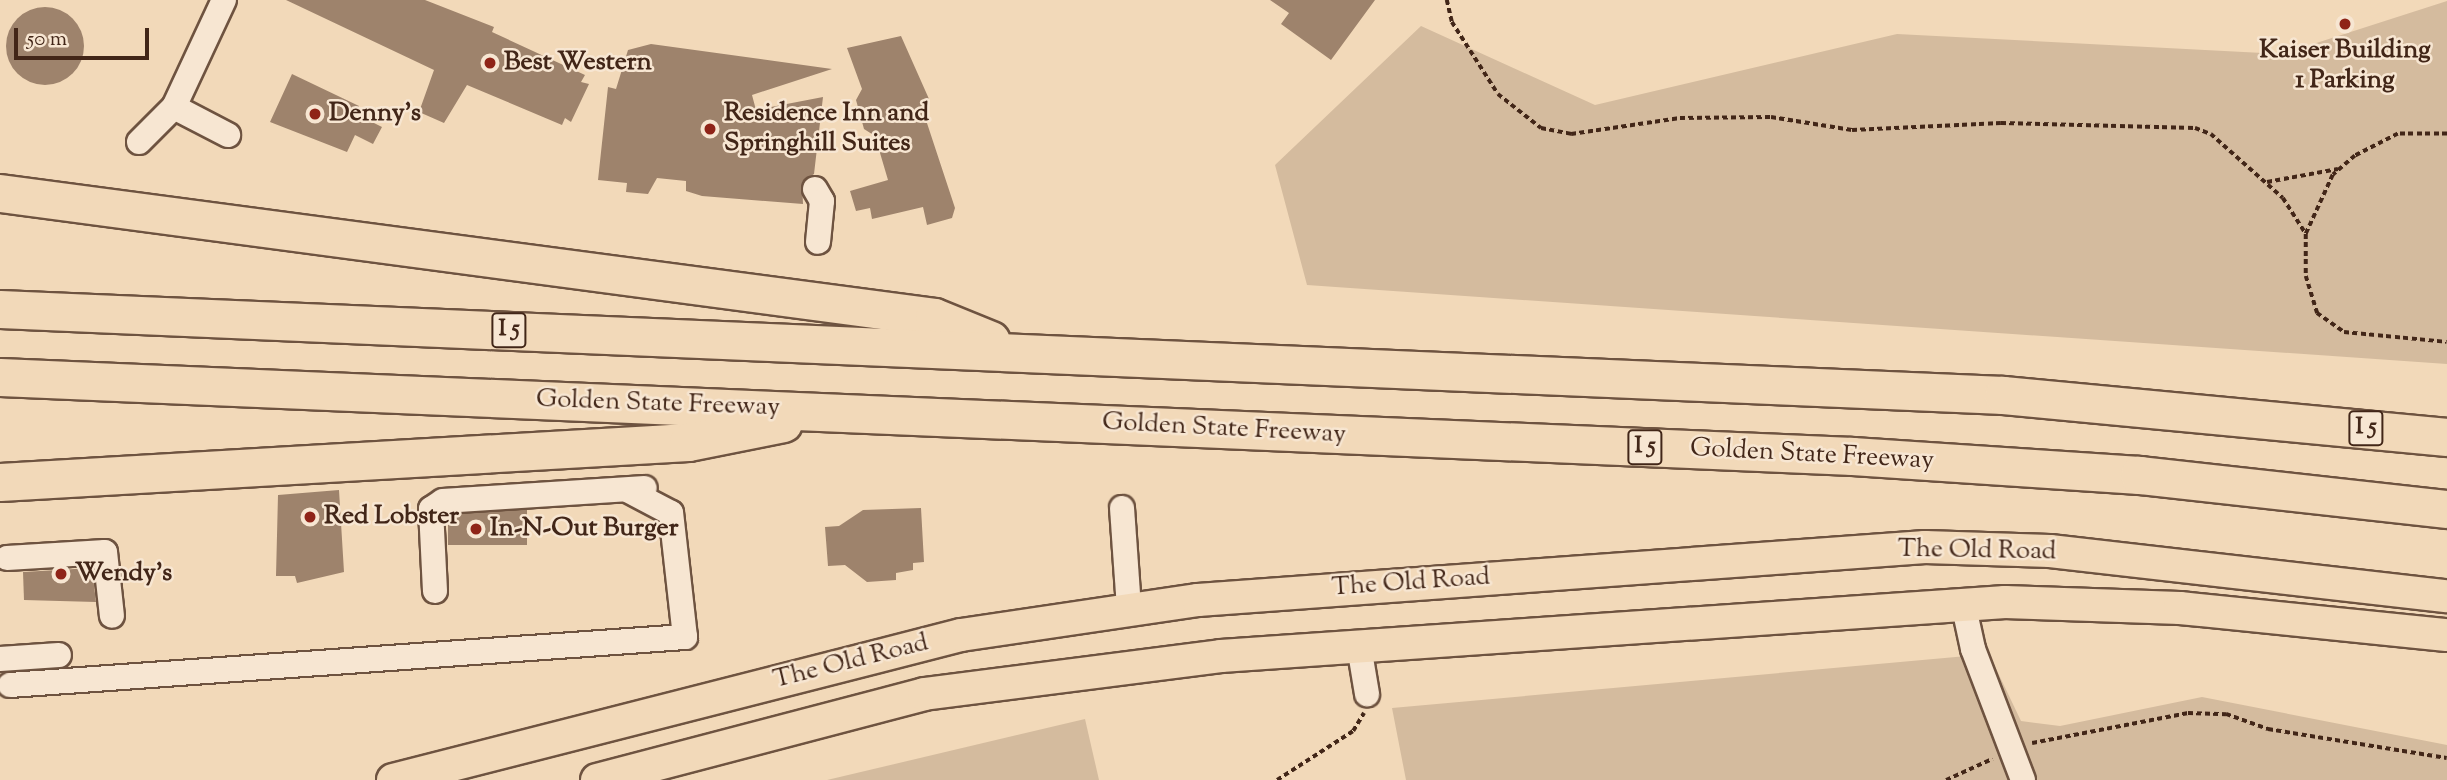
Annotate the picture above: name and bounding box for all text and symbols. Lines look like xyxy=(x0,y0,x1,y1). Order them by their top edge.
scale bar xyxy=(18,14,152,58)
marker: Kaiser Building 1 Parking xyxy=(2337,16,2353,32)
text: 50 m xyxy=(27,25,67,55)
place label: Kaiser Building 1 Parking xyxy=(2259,35,2431,96)
place label: Best Western xyxy=(504,47,652,79)
marker: Best Western xyxy=(482,55,498,71)
place label: Denny's xyxy=(329,98,421,130)
place label: Residence Inn and Springhill Suites xyxy=(724,98,929,160)
marker: Denny's xyxy=(307,106,323,122)
marker: Residence Inn and Springhill Suites xyxy=(702,121,718,137)
road number: I 5 xyxy=(490,310,528,351)
street label: Golden State Freeway xyxy=(535,384,781,424)
street label: Golden State Freeway xyxy=(1101,407,1347,451)
road number: I 5 xyxy=(2347,408,2385,448)
road number: I 5 xyxy=(1626,426,1664,467)
street label: Golden State Freeway xyxy=(1689,433,1935,477)
place label: Red Lobster xyxy=(324,501,459,533)
marker: Red Lobster xyxy=(302,509,318,525)
place label: In-N-Out Burger xyxy=(490,513,678,545)
marker: In-N-Out Burger xyxy=(468,521,484,537)
street label: The Old Road xyxy=(1897,534,2057,568)
place label: Wendy's xyxy=(75,558,172,590)
street label: The Old Road xyxy=(1331,562,1491,604)
marker: Wendy's xyxy=(53,566,69,582)
street label: The Old Road xyxy=(770,628,932,696)

